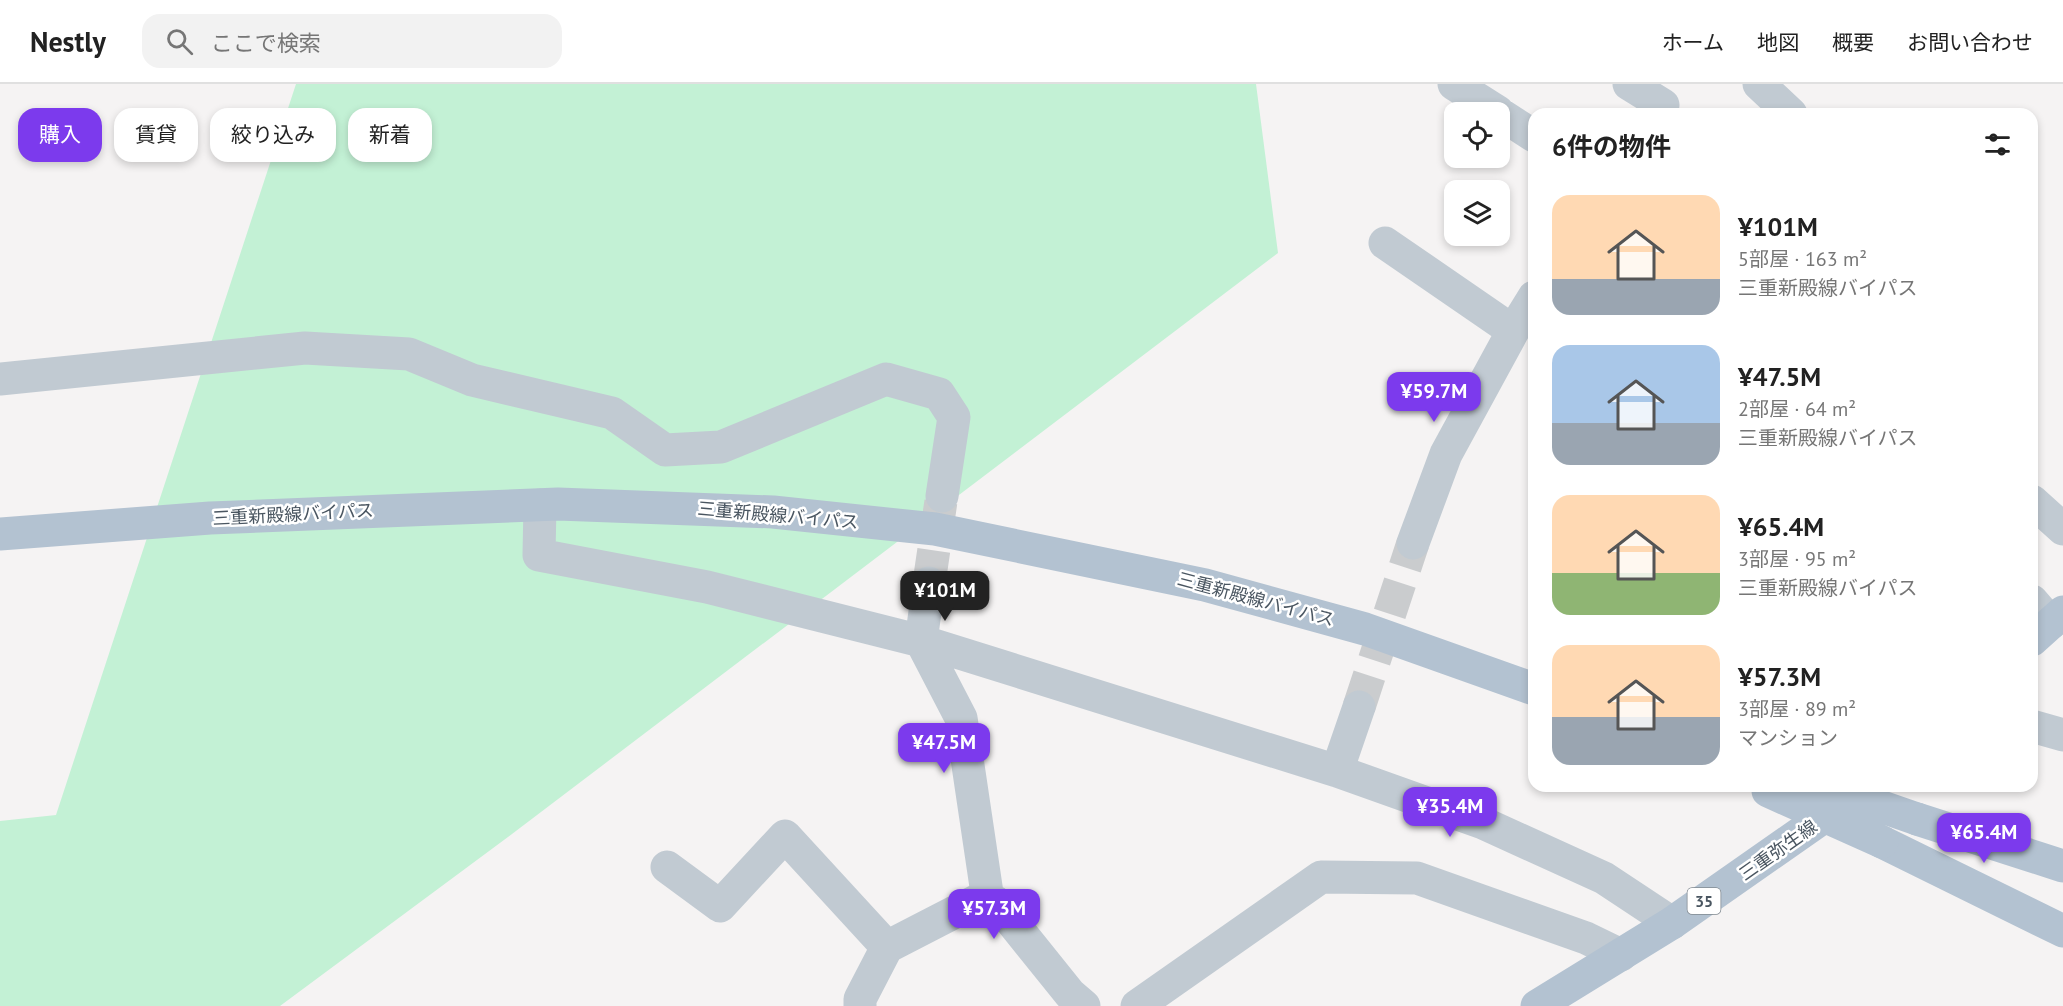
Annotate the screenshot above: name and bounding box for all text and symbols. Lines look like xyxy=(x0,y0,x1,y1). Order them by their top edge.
search box xyxy=(142,14,562,68)
text: Nestly xyxy=(30,23,106,60)
icon: search xyxy=(163,25,196,58)
text: ここで検索 xyxy=(211,29,321,57)
text: ホーム xyxy=(1662,29,1724,56)
text: 地図 xyxy=(1757,29,1799,56)
text: 概要 xyxy=(1832,29,1874,56)
text: お問い合わせ xyxy=(1907,29,2033,56)
map controls xyxy=(1444,102,1510,246)
button: locate xyxy=(1444,102,1510,168)
chip: 購入 xyxy=(18,108,102,162)
chip: 賃貸 xyxy=(114,108,198,162)
chip: 絞り込み xyxy=(210,108,336,162)
chip: 新着 xyxy=(348,108,432,162)
icon: filters xyxy=(1981,128,2014,161)
text: 6件の物件 xyxy=(1552,130,1671,163)
button: layers xyxy=(1444,180,1510,246)
text: ¥101M xyxy=(1738,210,1818,243)
icon: home xyxy=(1600,219,1672,291)
text: 5部屋 · 163 m² xyxy=(1738,246,1867,272)
text: 三重新殿線バイパス xyxy=(1738,275,1918,301)
text: ¥47.5M xyxy=(1738,360,1821,393)
icon: home xyxy=(1600,369,1672,441)
pin: ¥59.7M xyxy=(1385,372,1483,423)
text: ¥59.7M xyxy=(1401,378,1467,404)
text: 2部屋 · 64 m² xyxy=(1738,396,1856,422)
text: 三重新殿線バイパス xyxy=(1738,425,1918,451)
street label: 三重新殿線バイパス xyxy=(696,496,860,534)
street label: 三重新殿線バイパス xyxy=(212,498,374,530)
text: ¥65.4M xyxy=(1738,510,1824,543)
icon: home xyxy=(1600,519,1672,591)
text: 3部屋 · 95 m² xyxy=(1738,546,1856,572)
street label: 三重新殿線バイパス xyxy=(1175,567,1337,631)
pin: ¥101M xyxy=(903,571,987,622)
text: 三重新殿線バイパス xyxy=(1738,575,1918,601)
text: ¥101M xyxy=(914,577,976,603)
text: ¥57.3M xyxy=(1738,660,1821,693)
icon: home xyxy=(1600,669,1672,741)
text: 3部屋 · 89 m² xyxy=(1738,696,1856,722)
pin: ¥47.5M xyxy=(895,723,993,774)
text: マンション xyxy=(1738,725,1838,751)
text: ¥47.5M xyxy=(912,729,976,755)
pin: ¥35.4M xyxy=(1401,787,1499,838)
text: ¥35.4M xyxy=(1417,793,1483,819)
pin: ¥65.4M xyxy=(1935,813,2033,864)
street label: 三重弥生線 xyxy=(1735,815,1821,885)
text: ¥65.4M xyxy=(1951,819,2017,845)
road number: 35 xyxy=(1688,888,1720,914)
pin: ¥57.3M xyxy=(945,889,1043,940)
text: ¥57.3M xyxy=(962,895,1026,921)

